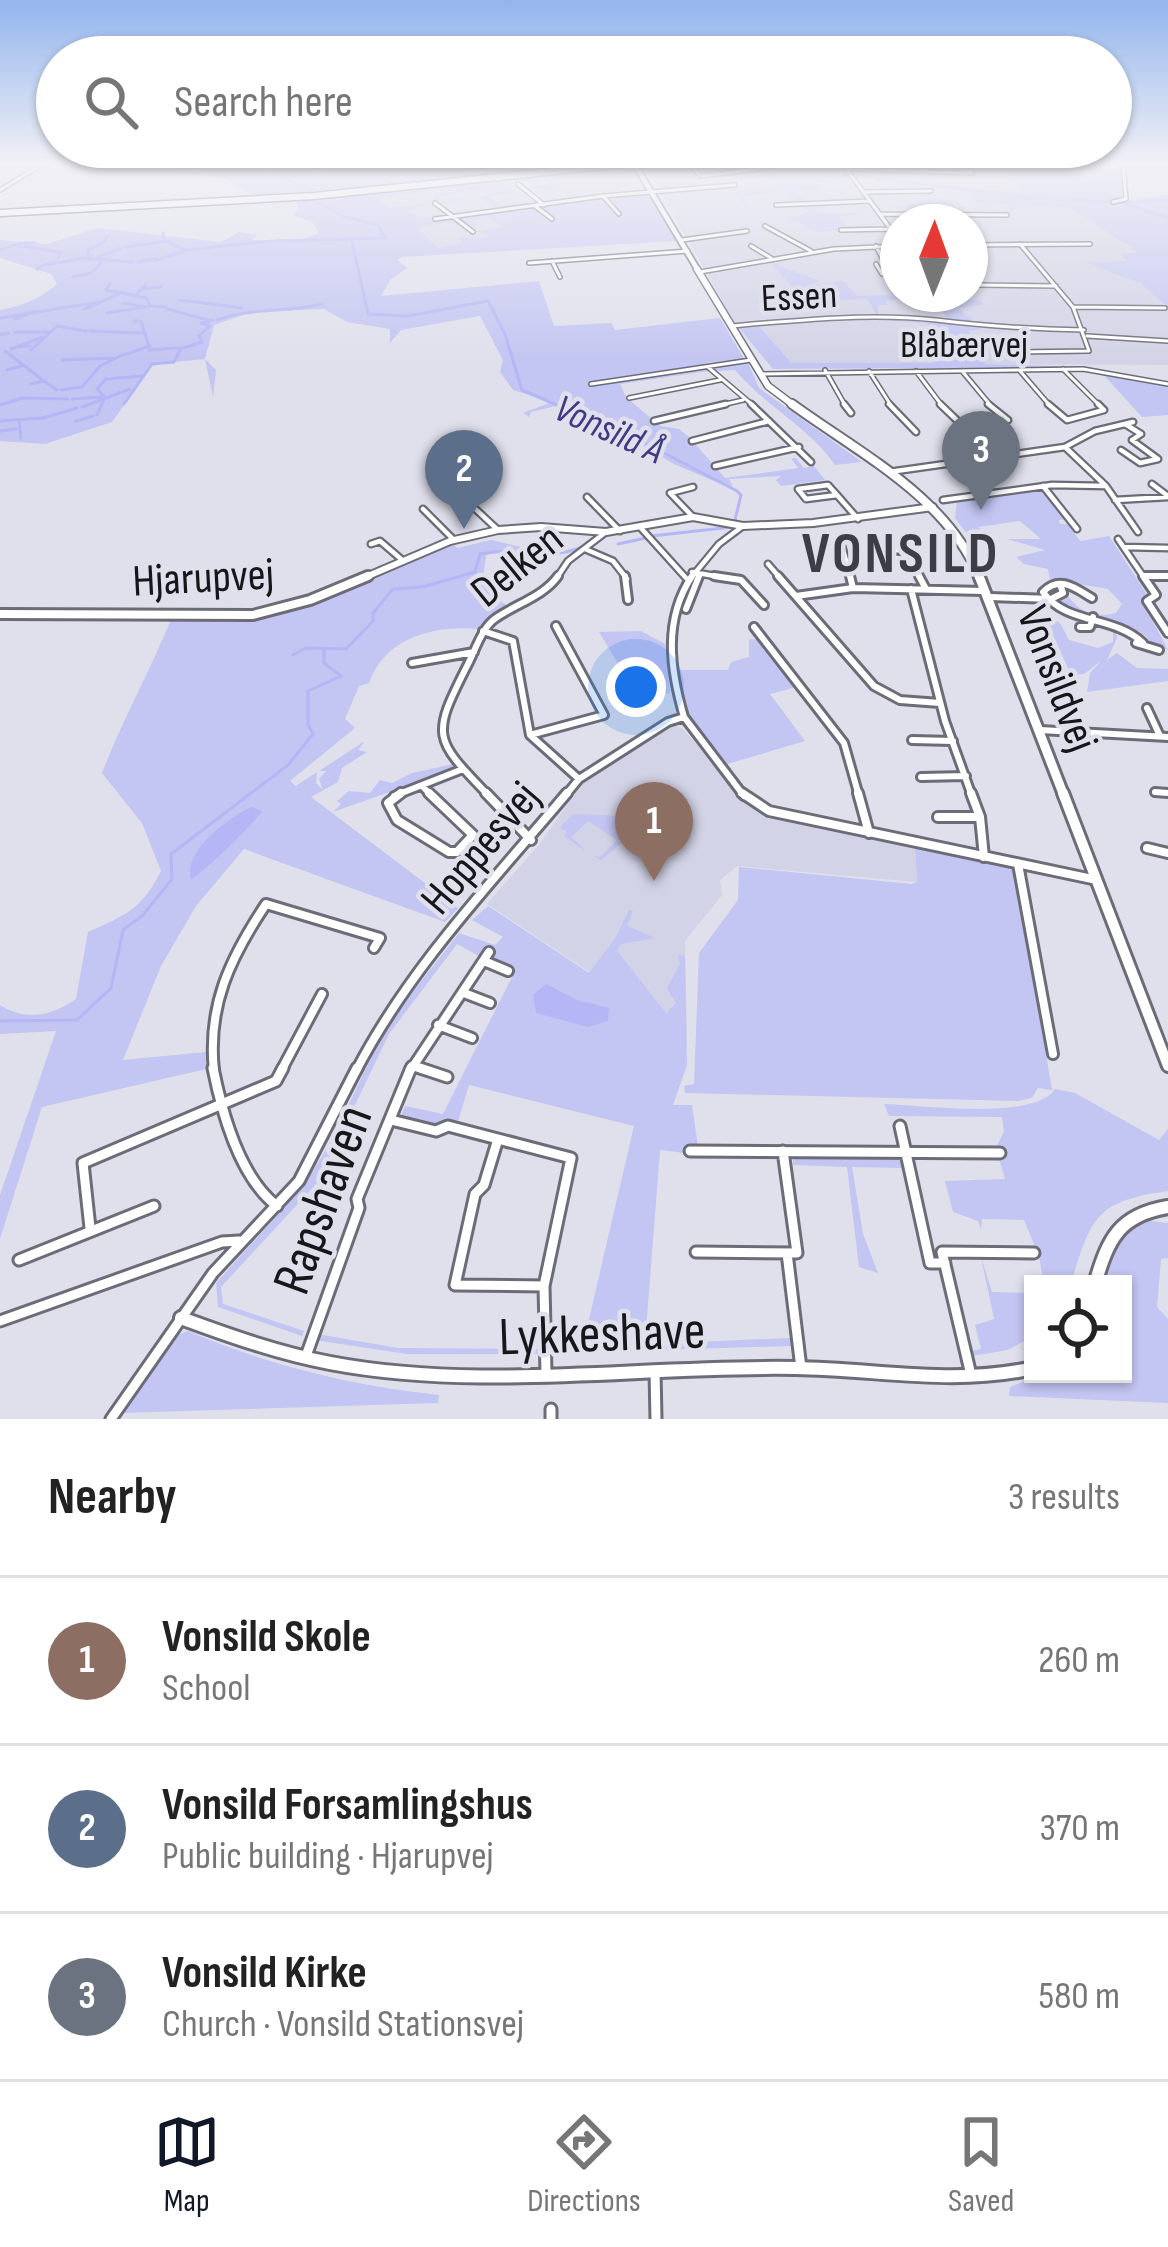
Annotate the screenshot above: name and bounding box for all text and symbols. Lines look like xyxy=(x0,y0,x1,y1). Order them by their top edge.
search box xyxy=(36,36,1132,168)
icon: search xyxy=(78,69,144,135)
text: Search here xyxy=(174,75,353,130)
north arrow xyxy=(880,204,988,312)
street label: Essen xyxy=(760,272,838,323)
street label: Blåbærvej xyxy=(900,322,1028,369)
water label: Vonsild Å xyxy=(547,386,671,475)
pin: 3 xyxy=(942,411,1020,510)
pin: 2 xyxy=(425,430,503,529)
street label: Delken xyxy=(460,512,575,620)
district label: VONSILD xyxy=(802,521,1000,589)
street label: Hjarupvej xyxy=(131,547,275,610)
street label: Vonsildvej xyxy=(1004,598,1110,760)
your location xyxy=(606,657,666,717)
street label: Hoppesvej xyxy=(410,771,552,926)
pin: 1 xyxy=(615,782,693,881)
street label: Rapshaven xyxy=(259,1097,387,1303)
map controls xyxy=(1024,1275,1132,1383)
button: locate xyxy=(1024,1275,1132,1383)
street label: Lykkeshave xyxy=(498,1298,707,1371)
text: Nearby xyxy=(48,1467,177,1528)
text: 3 results xyxy=(1008,1474,1120,1521)
text: Vonsild Skole xyxy=(162,1610,371,1665)
text: 1 xyxy=(79,1637,95,1684)
text: 260 m xyxy=(1038,1637,1120,1684)
text: School xyxy=(162,1665,251,1712)
text: Vonsild Forsamlingshus xyxy=(162,1778,533,1833)
text: 2 xyxy=(78,1805,96,1852)
text: 370 m xyxy=(1040,1805,1120,1852)
text: Public building · Hjarupvej xyxy=(162,1833,494,1880)
text: Vonsild Kirke xyxy=(162,1946,367,2001)
text: 3 xyxy=(78,1973,96,2020)
text: 580 m xyxy=(1039,1973,1120,2020)
text: Church · Vonsild Stationsvej xyxy=(162,2001,524,2048)
tab: Map xyxy=(154,2109,220,2221)
tab: Directions xyxy=(527,2109,641,2221)
tab: Saved xyxy=(948,2109,1014,2221)

